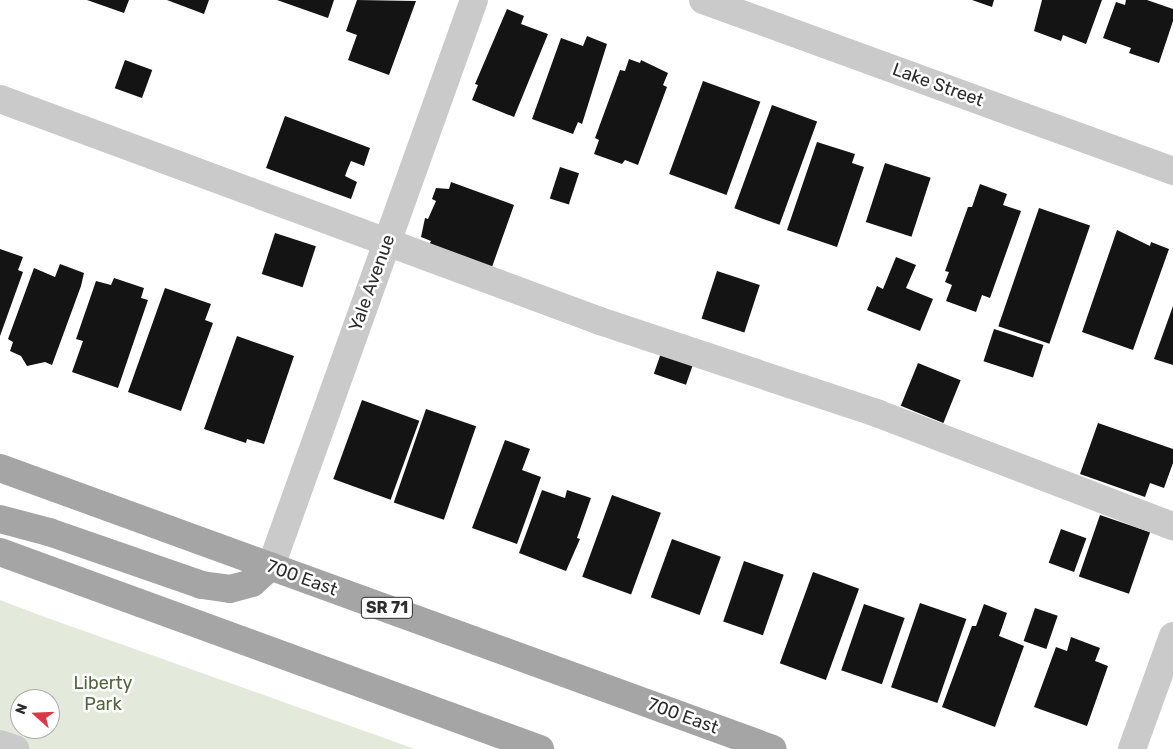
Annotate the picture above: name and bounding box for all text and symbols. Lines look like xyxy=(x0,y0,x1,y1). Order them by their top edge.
street label: Lake Street xyxy=(889,59,987,111)
street label: Yale Avenue xyxy=(344,232,400,334)
street label: 700 East xyxy=(264,555,340,601)
road number: SR 71 xyxy=(361,594,413,622)
park label: Liberty Park xyxy=(73,673,133,716)
north arrow xyxy=(10,689,60,739)
street label: 700 East xyxy=(645,693,721,739)
text: N xyxy=(12,701,31,717)

